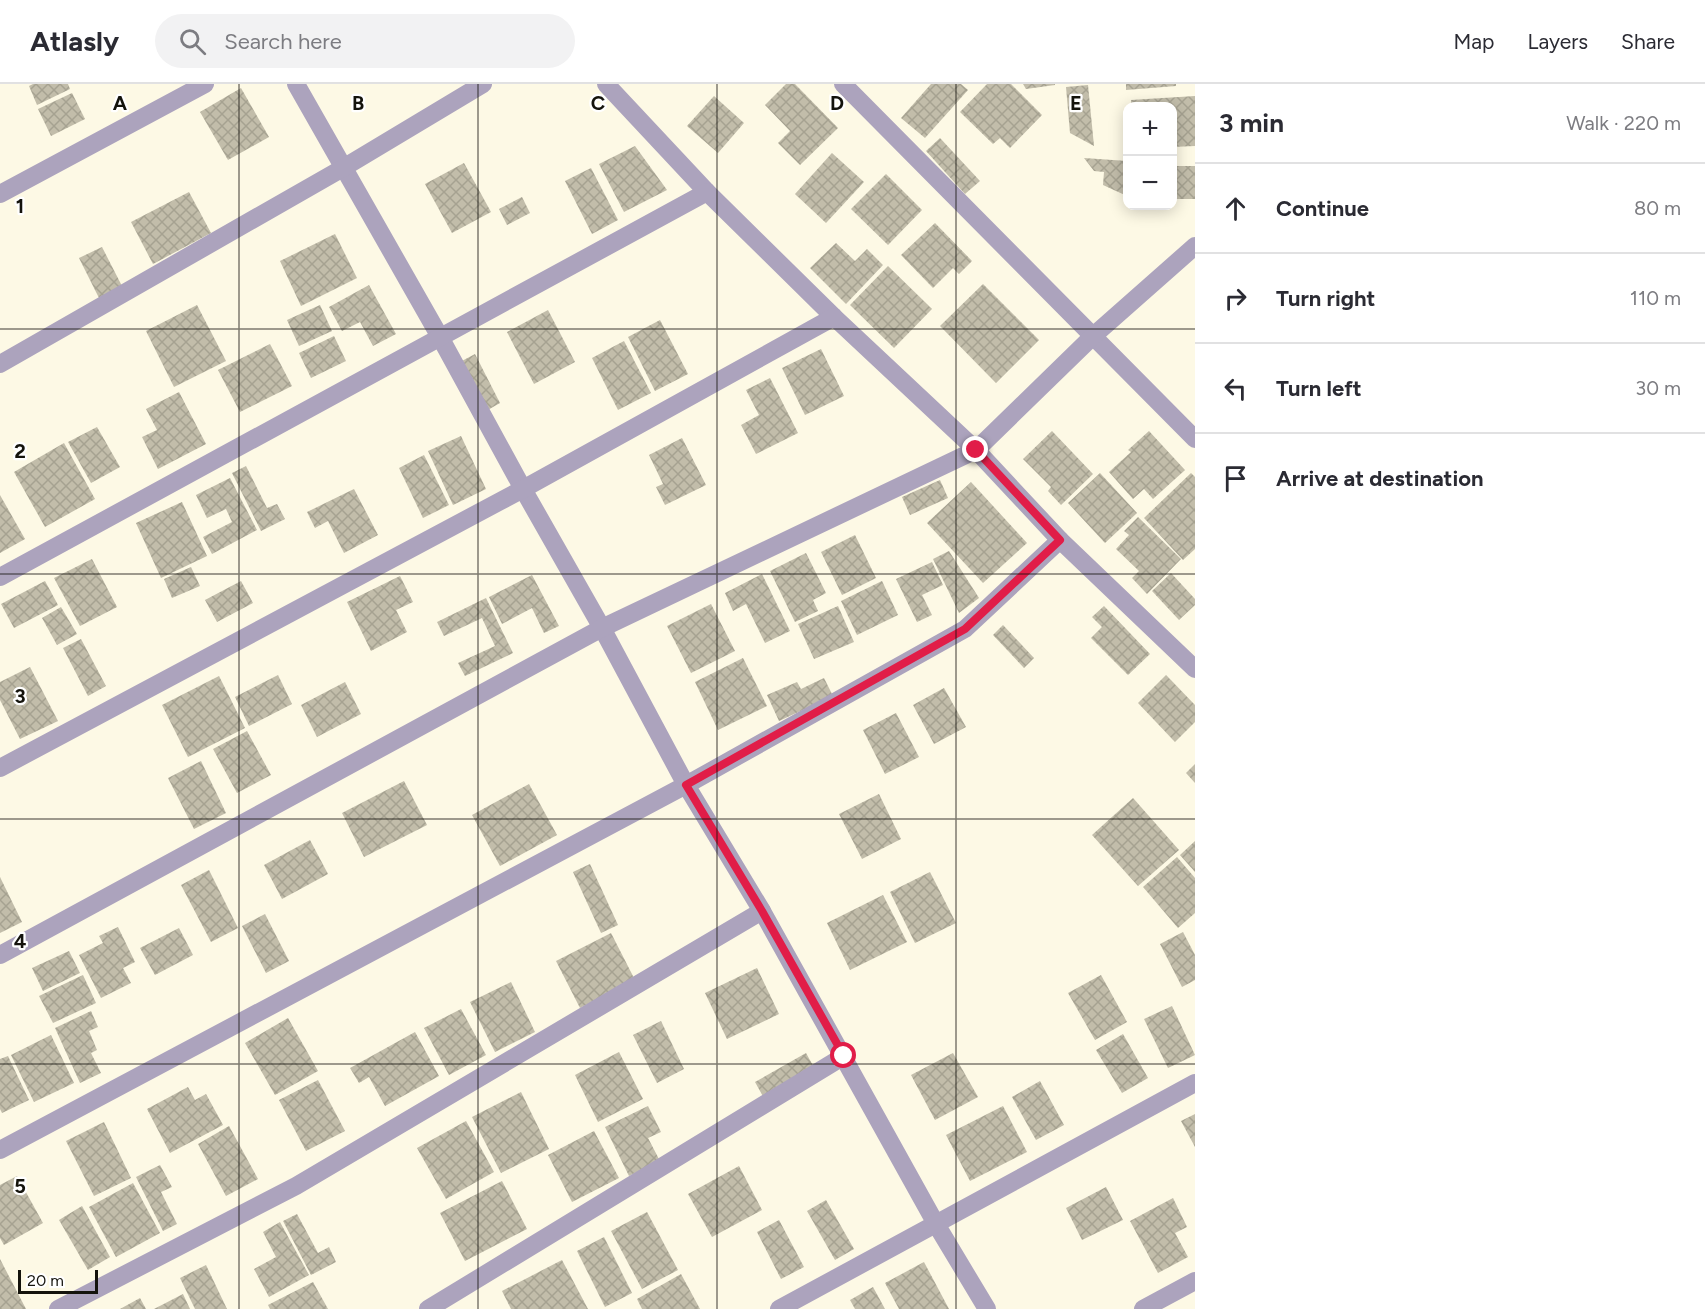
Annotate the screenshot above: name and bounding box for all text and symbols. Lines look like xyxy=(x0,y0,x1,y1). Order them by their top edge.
search box xyxy=(155,14,575,68)
text: Atlasly xyxy=(30,24,119,58)
icon: search xyxy=(176,25,209,58)
text: Search here xyxy=(224,28,342,55)
text: Map xyxy=(1454,29,1494,54)
text: Layers xyxy=(1527,29,1588,54)
text: Share xyxy=(1621,29,1675,54)
text: A xyxy=(113,91,128,115)
text: B xyxy=(352,91,364,115)
text: C xyxy=(591,91,605,115)
text: D xyxy=(830,91,844,115)
text: E xyxy=(1070,91,1082,115)
map controls xyxy=(1123,102,1177,210)
button: + xyxy=(1123,102,1177,156)
text: 3 min xyxy=(1219,107,1284,139)
text: Walk · 220 m xyxy=(1566,111,1681,135)
button: − xyxy=(1123,156,1177,210)
icon: ahead xyxy=(1219,192,1252,225)
text: 1 xyxy=(16,194,24,218)
text: Continue xyxy=(1276,195,1369,222)
text: 80 m xyxy=(1634,196,1681,220)
icon: right xyxy=(1219,282,1252,315)
text: Turn right xyxy=(1276,285,1375,312)
text: 110 m xyxy=(1630,286,1681,310)
icon: left xyxy=(1219,372,1252,405)
text: Turn left xyxy=(1276,375,1362,402)
text: 30 m xyxy=(1635,376,1681,400)
route end xyxy=(962,436,988,462)
text: 2 xyxy=(14,439,26,463)
icon: arrive xyxy=(1219,462,1252,495)
text: Arrive at destination xyxy=(1276,465,1484,492)
text: 3 xyxy=(14,684,26,708)
text: 4 xyxy=(14,929,27,953)
route start xyxy=(830,1042,856,1068)
text: 5 xyxy=(14,1174,26,1198)
scale bar xyxy=(18,1267,98,1294)
text: 20 m xyxy=(27,1271,64,1290)

